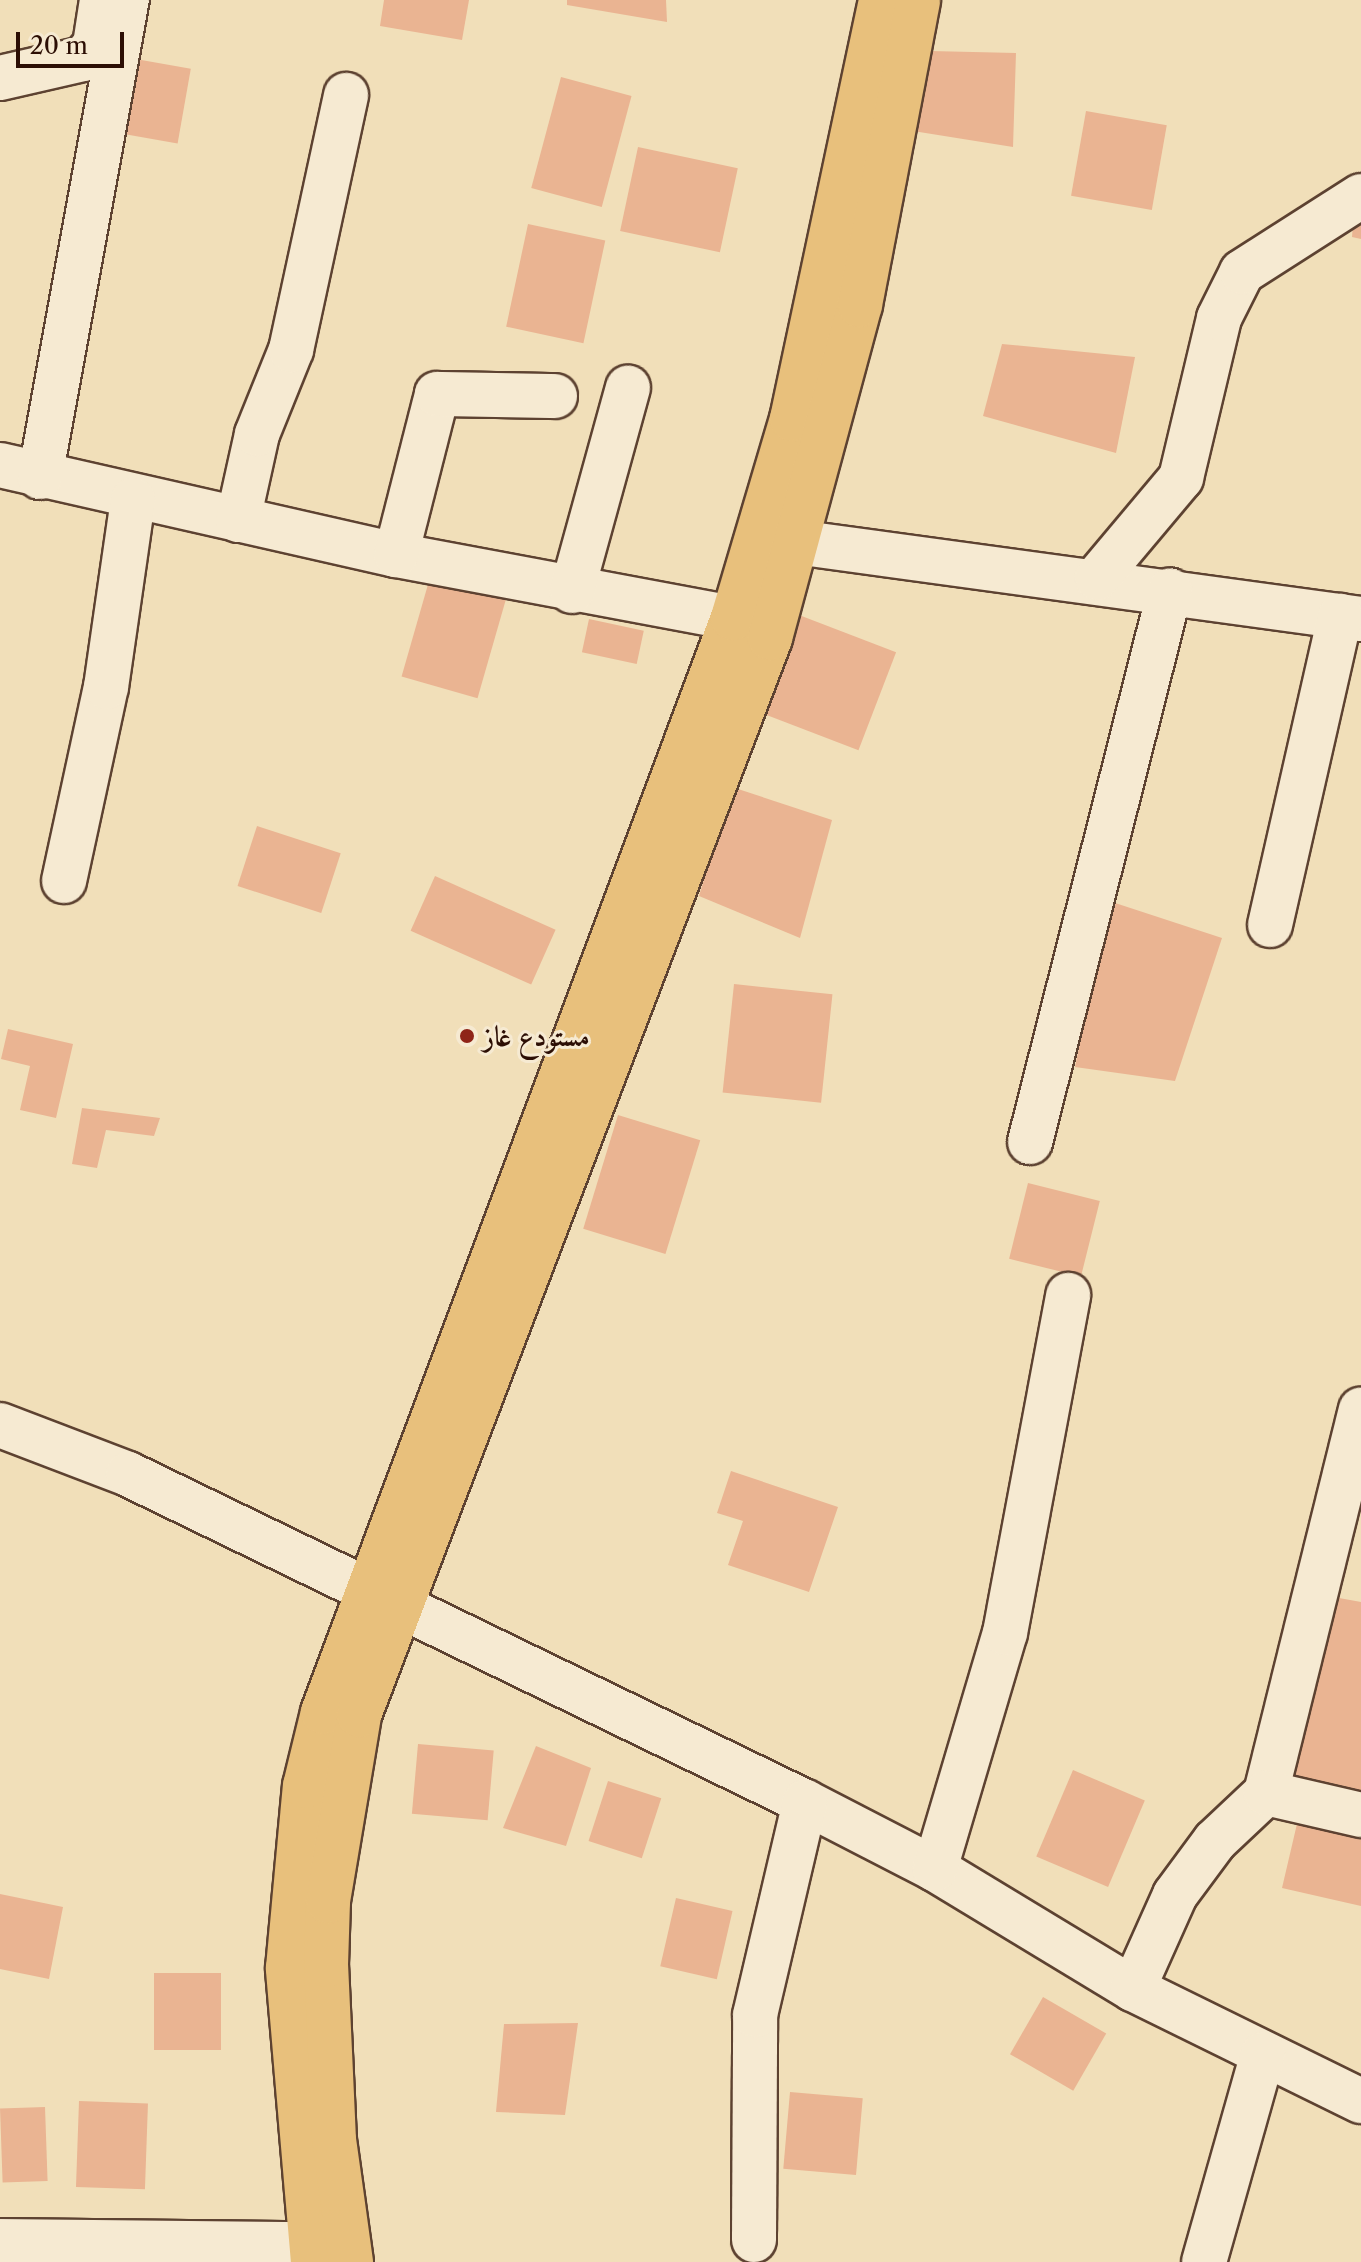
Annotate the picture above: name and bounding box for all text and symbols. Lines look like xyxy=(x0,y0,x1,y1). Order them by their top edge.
scale bar xyxy=(20,16,128,66)
text: 20 m xyxy=(30,31,88,60)
place label: مستودع غاز xyxy=(483,1019,590,1053)
marker: مستودع غاز xyxy=(458,1027,476,1045)

